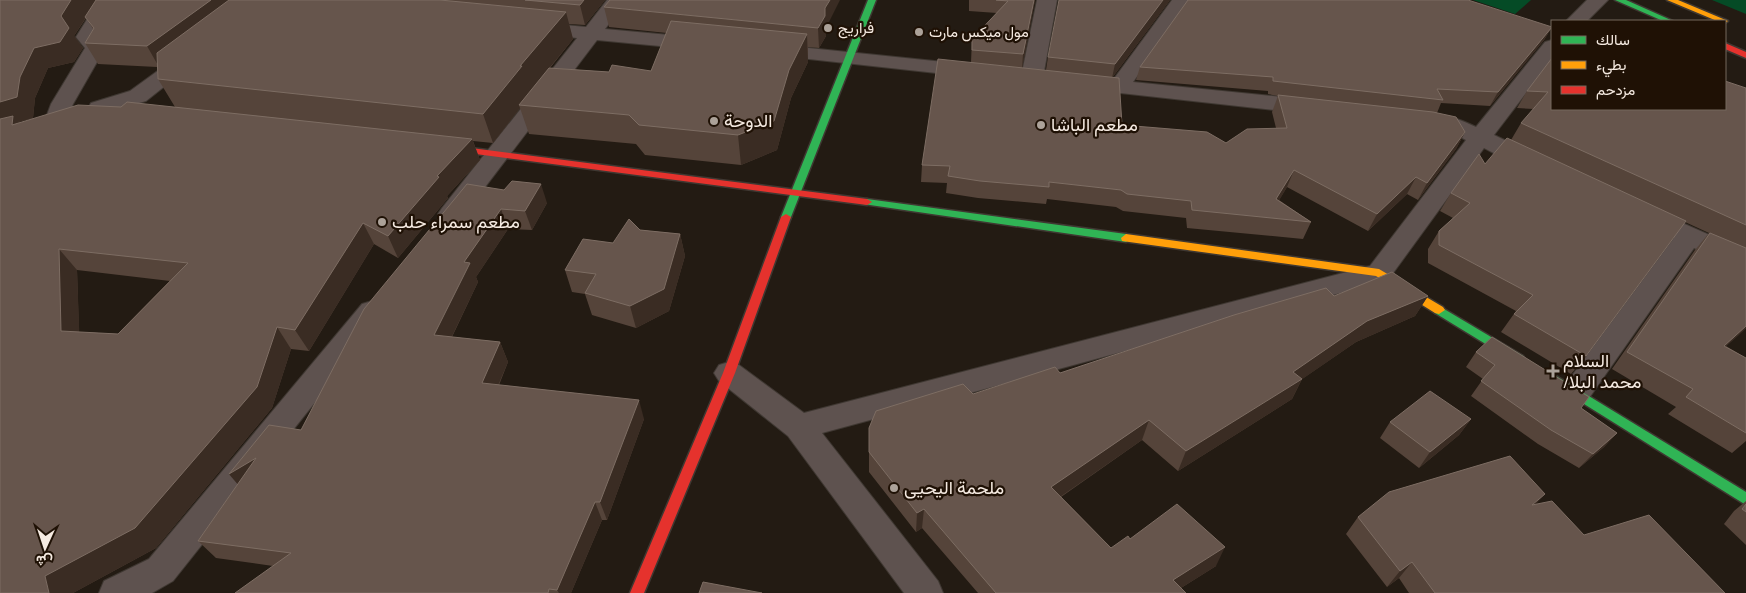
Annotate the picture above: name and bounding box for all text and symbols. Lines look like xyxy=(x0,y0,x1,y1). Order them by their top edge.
place label: فراريج xyxy=(838,19,874,39)
legend xyxy=(1551,20,1726,110)
marker: فراريج xyxy=(822,22,834,34)
place label: مول ميكس مارت xyxy=(929,23,1029,42)
marker: مول ميكس مارت xyxy=(913,26,925,38)
text: سالك xyxy=(1596,31,1630,49)
text: بطيء xyxy=(1596,56,1626,78)
text: مزدحم xyxy=(1596,81,1635,100)
place label: الدوحة xyxy=(724,110,772,132)
place label: مطعم الباشا xyxy=(1051,114,1138,137)
marker: الدوحة xyxy=(708,115,720,127)
marker: مطعم الباشا xyxy=(1035,119,1047,131)
place label: مطعم سمراء حلب xyxy=(392,211,520,234)
marker: مطعم سمراء حلب xyxy=(376,216,388,228)
place label: السلام /محمد البلا xyxy=(1563,350,1641,393)
marker: السلام /محمد البلا xyxy=(1547,365,1559,377)
place label: ملحمة اليحيى xyxy=(904,477,1004,499)
marker: ملحمة اليحيى xyxy=(888,482,900,494)
north arrow xyxy=(20,523,70,573)
text: ش xyxy=(35,552,53,569)

